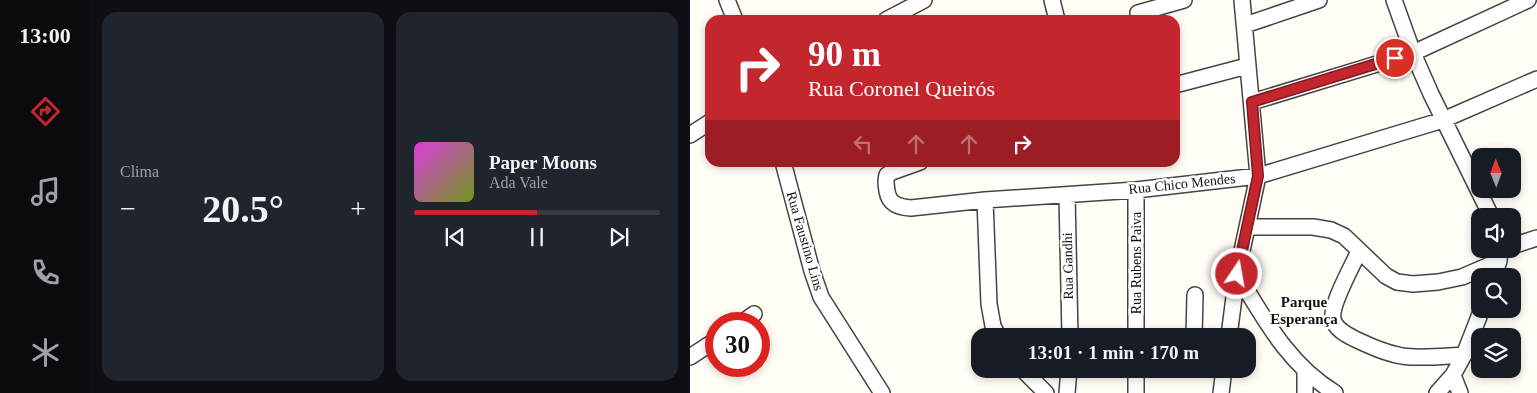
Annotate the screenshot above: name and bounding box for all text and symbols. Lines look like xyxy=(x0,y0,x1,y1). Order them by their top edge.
text: 13:00 xyxy=(19,23,71,48)
icon: right xyxy=(725,35,790,100)
text: 90 m xyxy=(808,35,881,74)
pin xyxy=(1374,37,1416,79)
icon: arrive xyxy=(1381,44,1409,72)
text: Rua Coronel Queirós xyxy=(808,76,995,101)
icon: directions xyxy=(28,94,63,129)
icon: left xyxy=(849,130,877,158)
icon: ahead xyxy=(902,130,930,158)
icon: ahead xyxy=(955,130,983,158)
icon: right xyxy=(1008,130,1036,158)
north arrow xyxy=(1471,148,1521,198)
map controls xyxy=(1471,148,1521,378)
text: Paper Moons xyxy=(489,152,597,173)
text: Clima xyxy=(120,163,159,180)
street label: Rua Chico Mendes xyxy=(1128,171,1236,197)
icon: music xyxy=(28,174,63,209)
text: Ada Vale xyxy=(489,174,548,191)
text: 20.5° xyxy=(202,188,284,230)
street label: Rua Faustino Lins xyxy=(784,190,826,292)
text: − xyxy=(120,193,136,224)
text: + xyxy=(350,193,366,224)
button: sound xyxy=(1471,208,1521,258)
street label: Rua Rubens Paiva xyxy=(1129,211,1144,314)
icon: previous xyxy=(441,223,469,251)
icon: pause xyxy=(523,223,551,251)
icon: next xyxy=(605,223,633,251)
street label: Rua Gandhi xyxy=(1060,232,1076,300)
position arrow xyxy=(1210,247,1262,299)
icon: phone xyxy=(28,255,63,290)
button: search xyxy=(1471,268,1521,318)
district label: Parque Esperança xyxy=(1270,294,1338,327)
speed limit sign: 30 xyxy=(705,312,770,377)
button: layers xyxy=(1471,328,1521,378)
icon: climate xyxy=(28,335,63,370)
text: 13:01 · 1 min · 170 m xyxy=(1028,342,1199,363)

